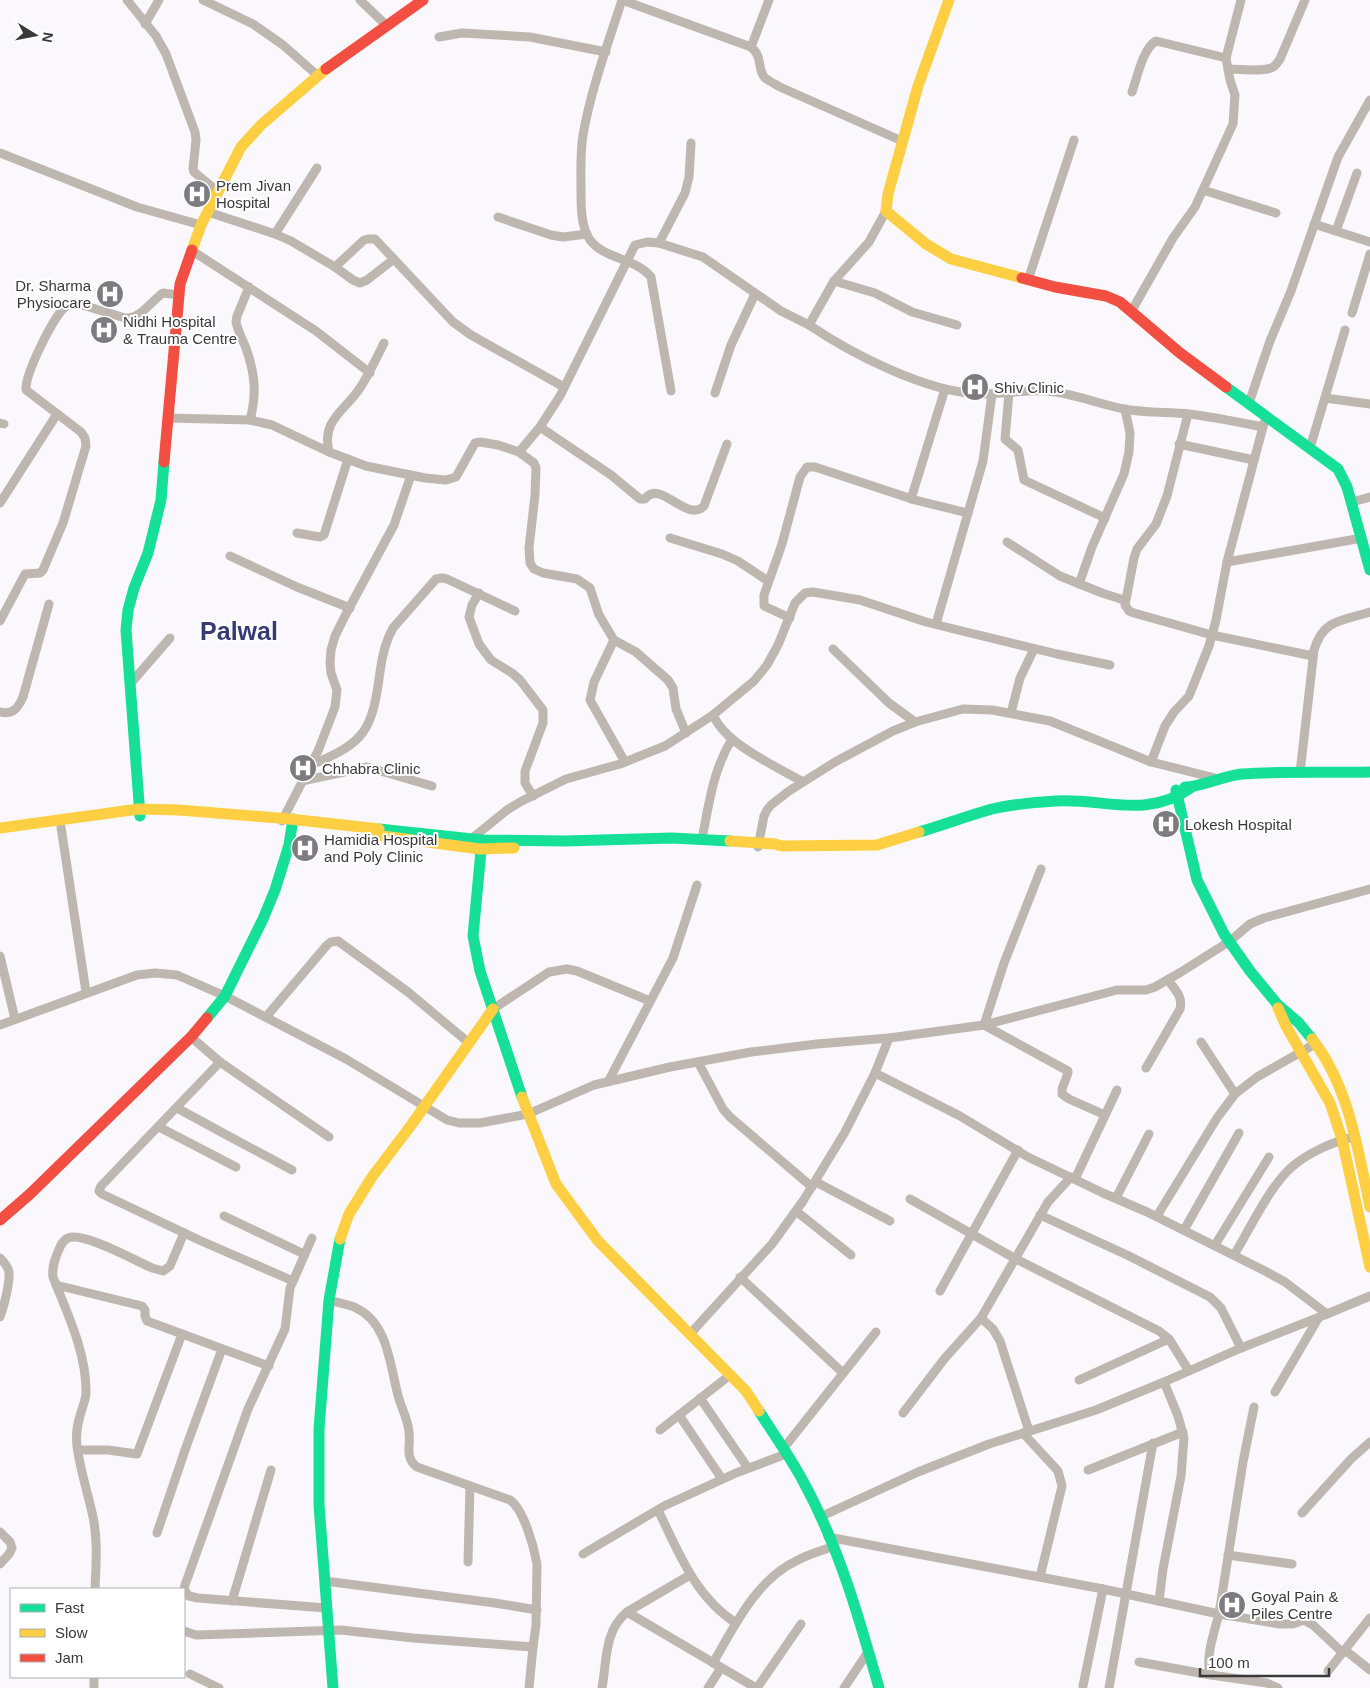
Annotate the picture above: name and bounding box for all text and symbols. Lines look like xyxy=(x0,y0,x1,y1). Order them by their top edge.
north arrow xyxy=(10,10,60,60)
text: N xyxy=(39,31,57,44)
place label: Prem Jivan Hospital xyxy=(216,177,291,211)
hospital icon: Prem Jivan Hospital xyxy=(182,179,212,209)
place label: Dr. Sharma Physiocare xyxy=(15,277,92,311)
hospital icon: Dr. Sharma Physiocare xyxy=(95,279,125,309)
place label: Nidhi Hospital & Trauma Centre xyxy=(123,313,237,347)
hospital icon: Nidhi Hospital & Trauma Centre xyxy=(89,315,119,345)
hospital icon: Shiv Clinic xyxy=(960,372,990,402)
place label: Shiv Clinic xyxy=(994,379,1065,396)
district label: Palwal xyxy=(200,617,278,645)
hospital icon: Chhabra Clinic xyxy=(288,753,318,783)
place label: Chhabra Clinic xyxy=(322,760,421,777)
hospital icon: Lokesh Hospital xyxy=(1151,809,1181,839)
place label: Lokesh Hospital xyxy=(1185,816,1292,833)
place label: Hamidia Hospital and Poly Clinic xyxy=(324,831,437,865)
hospital icon: Hamidia Hospital and Poly Clinic xyxy=(290,833,320,863)
legend xyxy=(10,1588,185,1678)
place label: Goyal Pain & Piles Centre xyxy=(1251,1588,1339,1622)
hospital icon: Goyal Pain & Piles Centre xyxy=(1217,1590,1247,1620)
text: Fast xyxy=(55,1599,85,1616)
text: Slow xyxy=(55,1624,88,1641)
scale bar xyxy=(1200,1646,1329,1678)
text: Jam xyxy=(55,1649,83,1666)
text: 100 m xyxy=(1208,1654,1250,1671)

